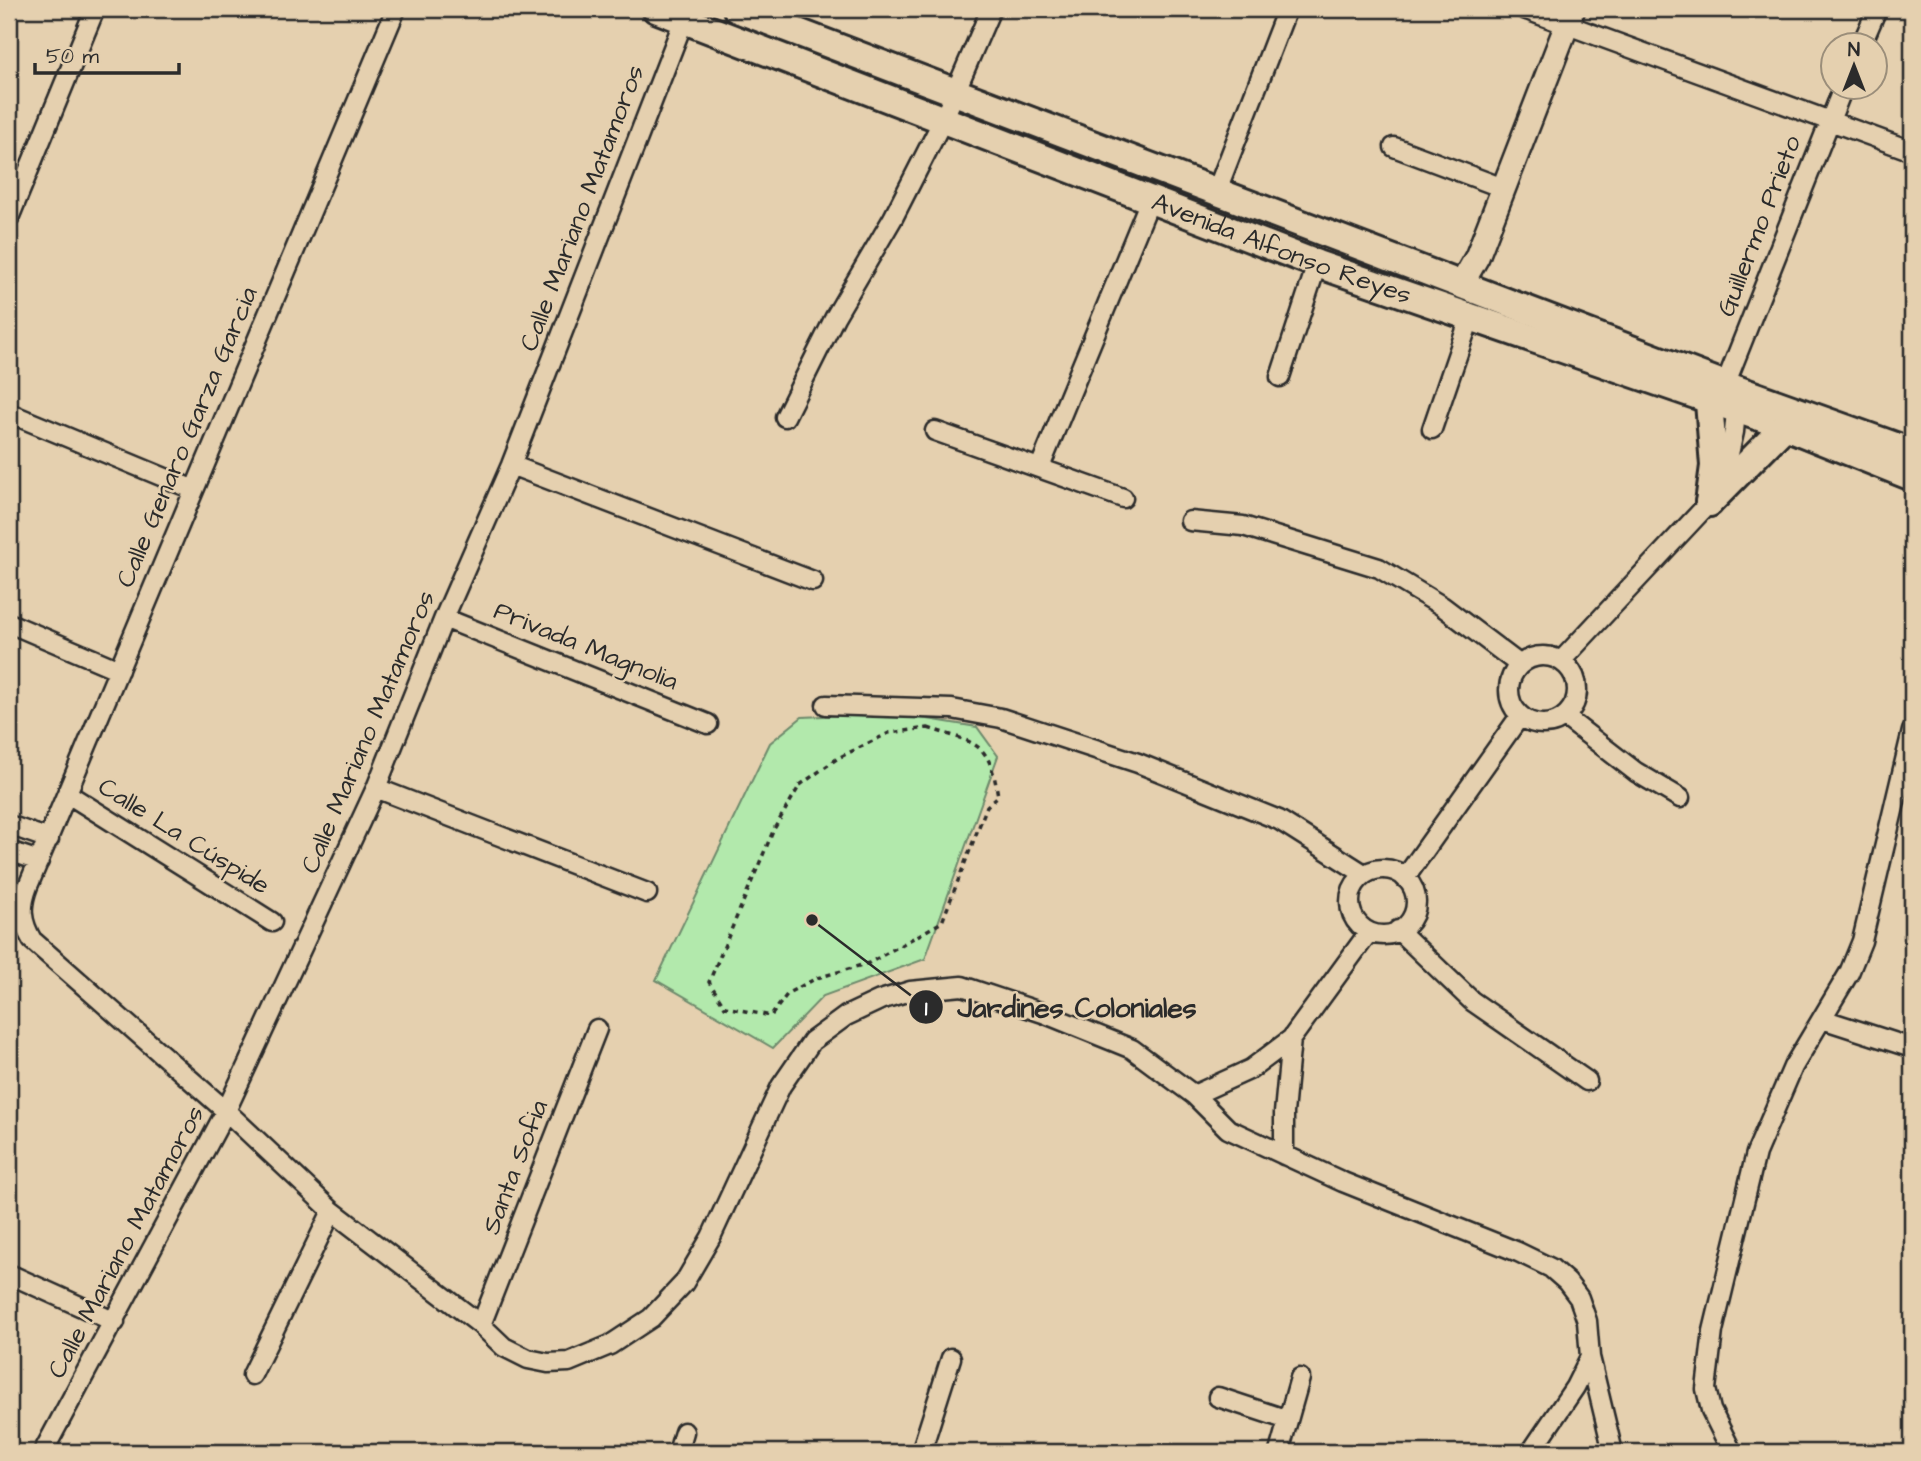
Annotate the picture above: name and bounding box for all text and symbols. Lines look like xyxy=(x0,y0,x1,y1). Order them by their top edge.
scale bar xyxy=(35,32,178,76)
north arrow xyxy=(1820,32,1890,102)
text: N xyxy=(1848,37,1860,64)
text: 50 m xyxy=(46,42,100,71)
street label: Calle Mariano Matamoros xyxy=(511,60,653,356)
street label: Guillermo Prieto xyxy=(1708,130,1810,322)
street label: Avenida Alfonso Reyes xyxy=(1147,184,1416,313)
street label: Calle Genaro Garza Garcia xyxy=(107,281,267,593)
street label: Calle Mariano Matamoros xyxy=(292,585,444,879)
street label: Privada Magnolia xyxy=(488,593,683,701)
street label: Calle La Cúspide xyxy=(91,769,277,903)
callout: Jardines Coloniales xyxy=(909,983,1211,1032)
text: Jardines Coloniales xyxy=(956,989,1197,1028)
text: 1 xyxy=(925,994,928,1023)
street label: Santa Sofia xyxy=(473,1095,557,1239)
street label: Calle Mariano Matamoros xyxy=(39,1099,213,1385)

